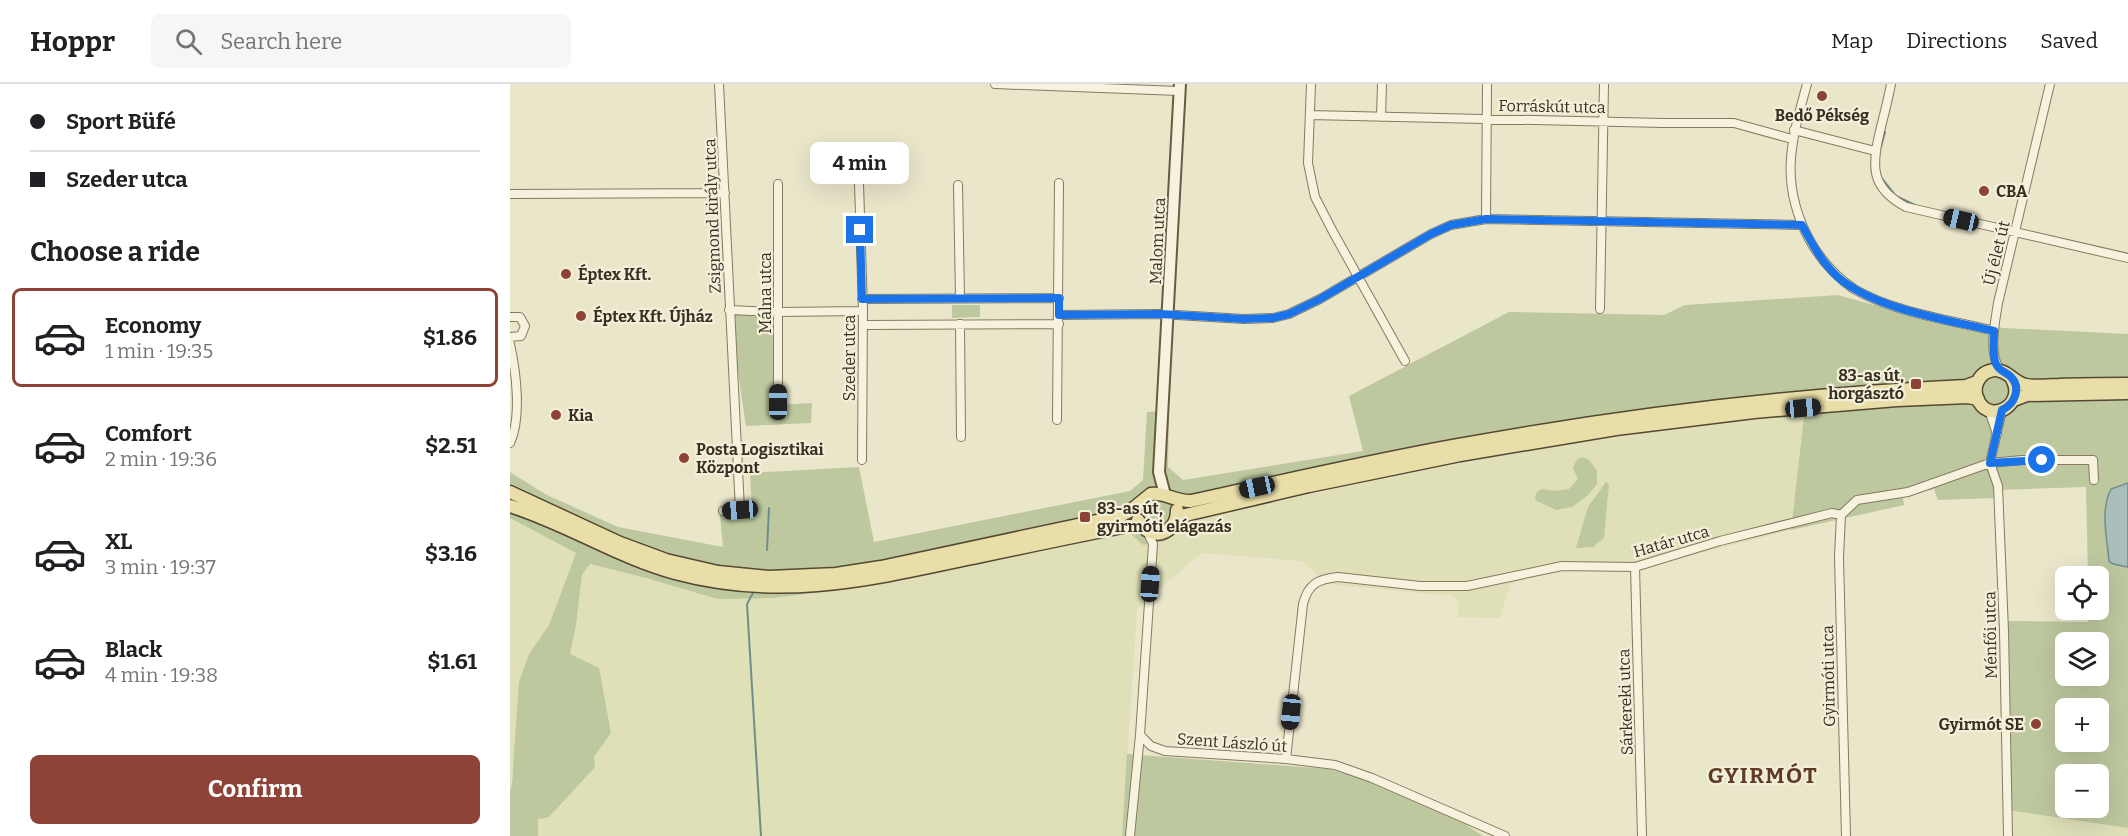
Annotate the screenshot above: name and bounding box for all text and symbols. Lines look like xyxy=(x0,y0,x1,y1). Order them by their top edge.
search box xyxy=(151,14,571,68)
text: Hoppr xyxy=(30,25,115,58)
icon: search xyxy=(172,25,205,58)
text: Search here xyxy=(220,28,342,55)
text: Map xyxy=(1831,28,1873,54)
text: Directions xyxy=(1906,28,2007,54)
text: Saved xyxy=(2040,28,2098,54)
marker: Bedő Pékség xyxy=(1815,89,1829,103)
street label: Forráskút utca xyxy=(1498,96,1606,117)
place label: Bedő Pékség xyxy=(1775,106,1869,125)
text: Sport Büfé xyxy=(66,108,176,135)
street label: Zsigmond király utca xyxy=(700,138,725,294)
callout: 4 min xyxy=(810,143,910,185)
text: 4 min xyxy=(832,151,887,175)
text: Szeder utca xyxy=(66,166,188,193)
place label: CBA xyxy=(1996,182,2028,201)
marker: CBA xyxy=(1977,184,1991,198)
street label: Malom utca xyxy=(1146,197,1169,285)
car xyxy=(1941,207,1981,233)
route end xyxy=(846,216,873,243)
street label: Új élet út xyxy=(1978,218,2014,288)
text: Choose a ride xyxy=(30,236,200,268)
street label: Málna utca xyxy=(756,252,775,334)
place label: Éptex Kft. xyxy=(578,263,652,284)
marker: Éptex Kft. xyxy=(559,267,573,281)
place label: Éptex Kft. Újház xyxy=(593,305,713,326)
marker: Éptex Kft. Újház xyxy=(574,309,588,323)
icon: car xyxy=(33,311,87,365)
text: Economy xyxy=(105,312,201,339)
street label: Szeder utca xyxy=(840,314,859,401)
text: $1.86 xyxy=(423,324,477,351)
text: 1 min · 19:35 xyxy=(105,339,213,363)
place label: 83-as út, horgásztó xyxy=(1828,366,1904,403)
marker: 83-as út, horgásztó xyxy=(1909,377,1923,391)
car xyxy=(769,384,787,420)
car xyxy=(1784,397,1822,419)
place label: Kia xyxy=(568,406,593,425)
marker: Kia xyxy=(549,408,563,422)
icon: car xyxy=(33,419,87,473)
text: Comfort xyxy=(105,420,192,447)
text: $2.51 xyxy=(425,432,477,459)
place label: Posta Logisztikai Központ xyxy=(696,440,824,477)
route start xyxy=(2028,446,2055,473)
text: 2 min · 19:36 xyxy=(105,447,217,471)
marker: Posta Logisztikai Központ xyxy=(677,451,691,465)
car xyxy=(1238,474,1276,500)
place label: 83-as út, gyirmóti elágazás xyxy=(1097,499,1232,536)
car xyxy=(721,500,759,520)
marker: 83-as út, gyirmóti elágazás xyxy=(1078,510,1092,524)
street label: Határ utca xyxy=(1631,522,1712,561)
icon: car xyxy=(33,527,87,581)
text: XL xyxy=(105,528,132,555)
text: $3.16 xyxy=(425,540,477,567)
text: 3 min · 19:37 xyxy=(105,555,216,579)
car xyxy=(1140,565,1160,603)
map controls xyxy=(2055,566,2109,818)
button: locate xyxy=(2055,566,2109,620)
street label: Ménfői utca xyxy=(1980,591,2001,679)
street label: Gyirmóti utca xyxy=(1818,625,1839,727)
button: layers xyxy=(2055,632,2109,686)
icon: car xyxy=(33,635,87,689)
text: Black xyxy=(105,636,162,663)
text: $1.61 xyxy=(427,648,477,675)
street label: Sárkereki utca xyxy=(1614,648,1637,756)
text: 4 min · 19:38 xyxy=(105,663,218,687)
car xyxy=(1280,693,1302,731)
button: + xyxy=(2055,698,2109,752)
place label: Gyirmót SE xyxy=(1939,715,2024,734)
marker: Gyirmót SE xyxy=(2029,717,2043,731)
street label: Szent László út xyxy=(1176,729,1288,756)
button: Confirm xyxy=(30,755,480,824)
district label: GYIRMÓT xyxy=(1708,762,1818,789)
button: − xyxy=(2055,764,2109,818)

